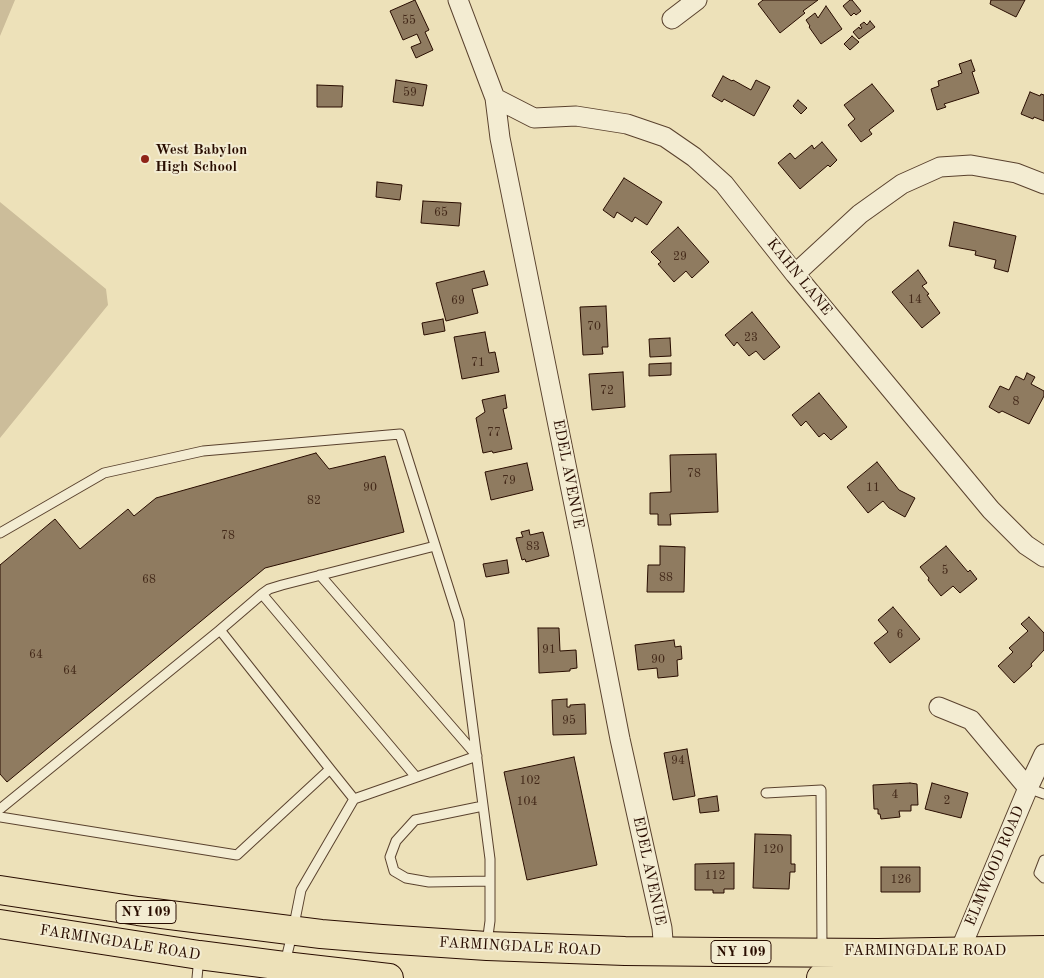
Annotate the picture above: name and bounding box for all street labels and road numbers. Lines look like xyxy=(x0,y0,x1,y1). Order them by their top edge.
street label: KAHN LANE xyxy=(762,235,836,319)
street label: EDEL AVENUE xyxy=(549,418,587,530)
street label: ELMWOOD ROAD xyxy=(962,803,1028,929)
street label: EDEL AVENUE xyxy=(629,815,669,927)
road number: NY 109 xyxy=(116,900,176,924)
street label: FARMINGDALE ROAD xyxy=(39,921,201,965)
street label: FARMINGDALE ROAD xyxy=(439,934,601,960)
road number: NY 109 xyxy=(711,940,771,964)
street label: FARMINGDALE ROAD xyxy=(844,942,1006,960)

